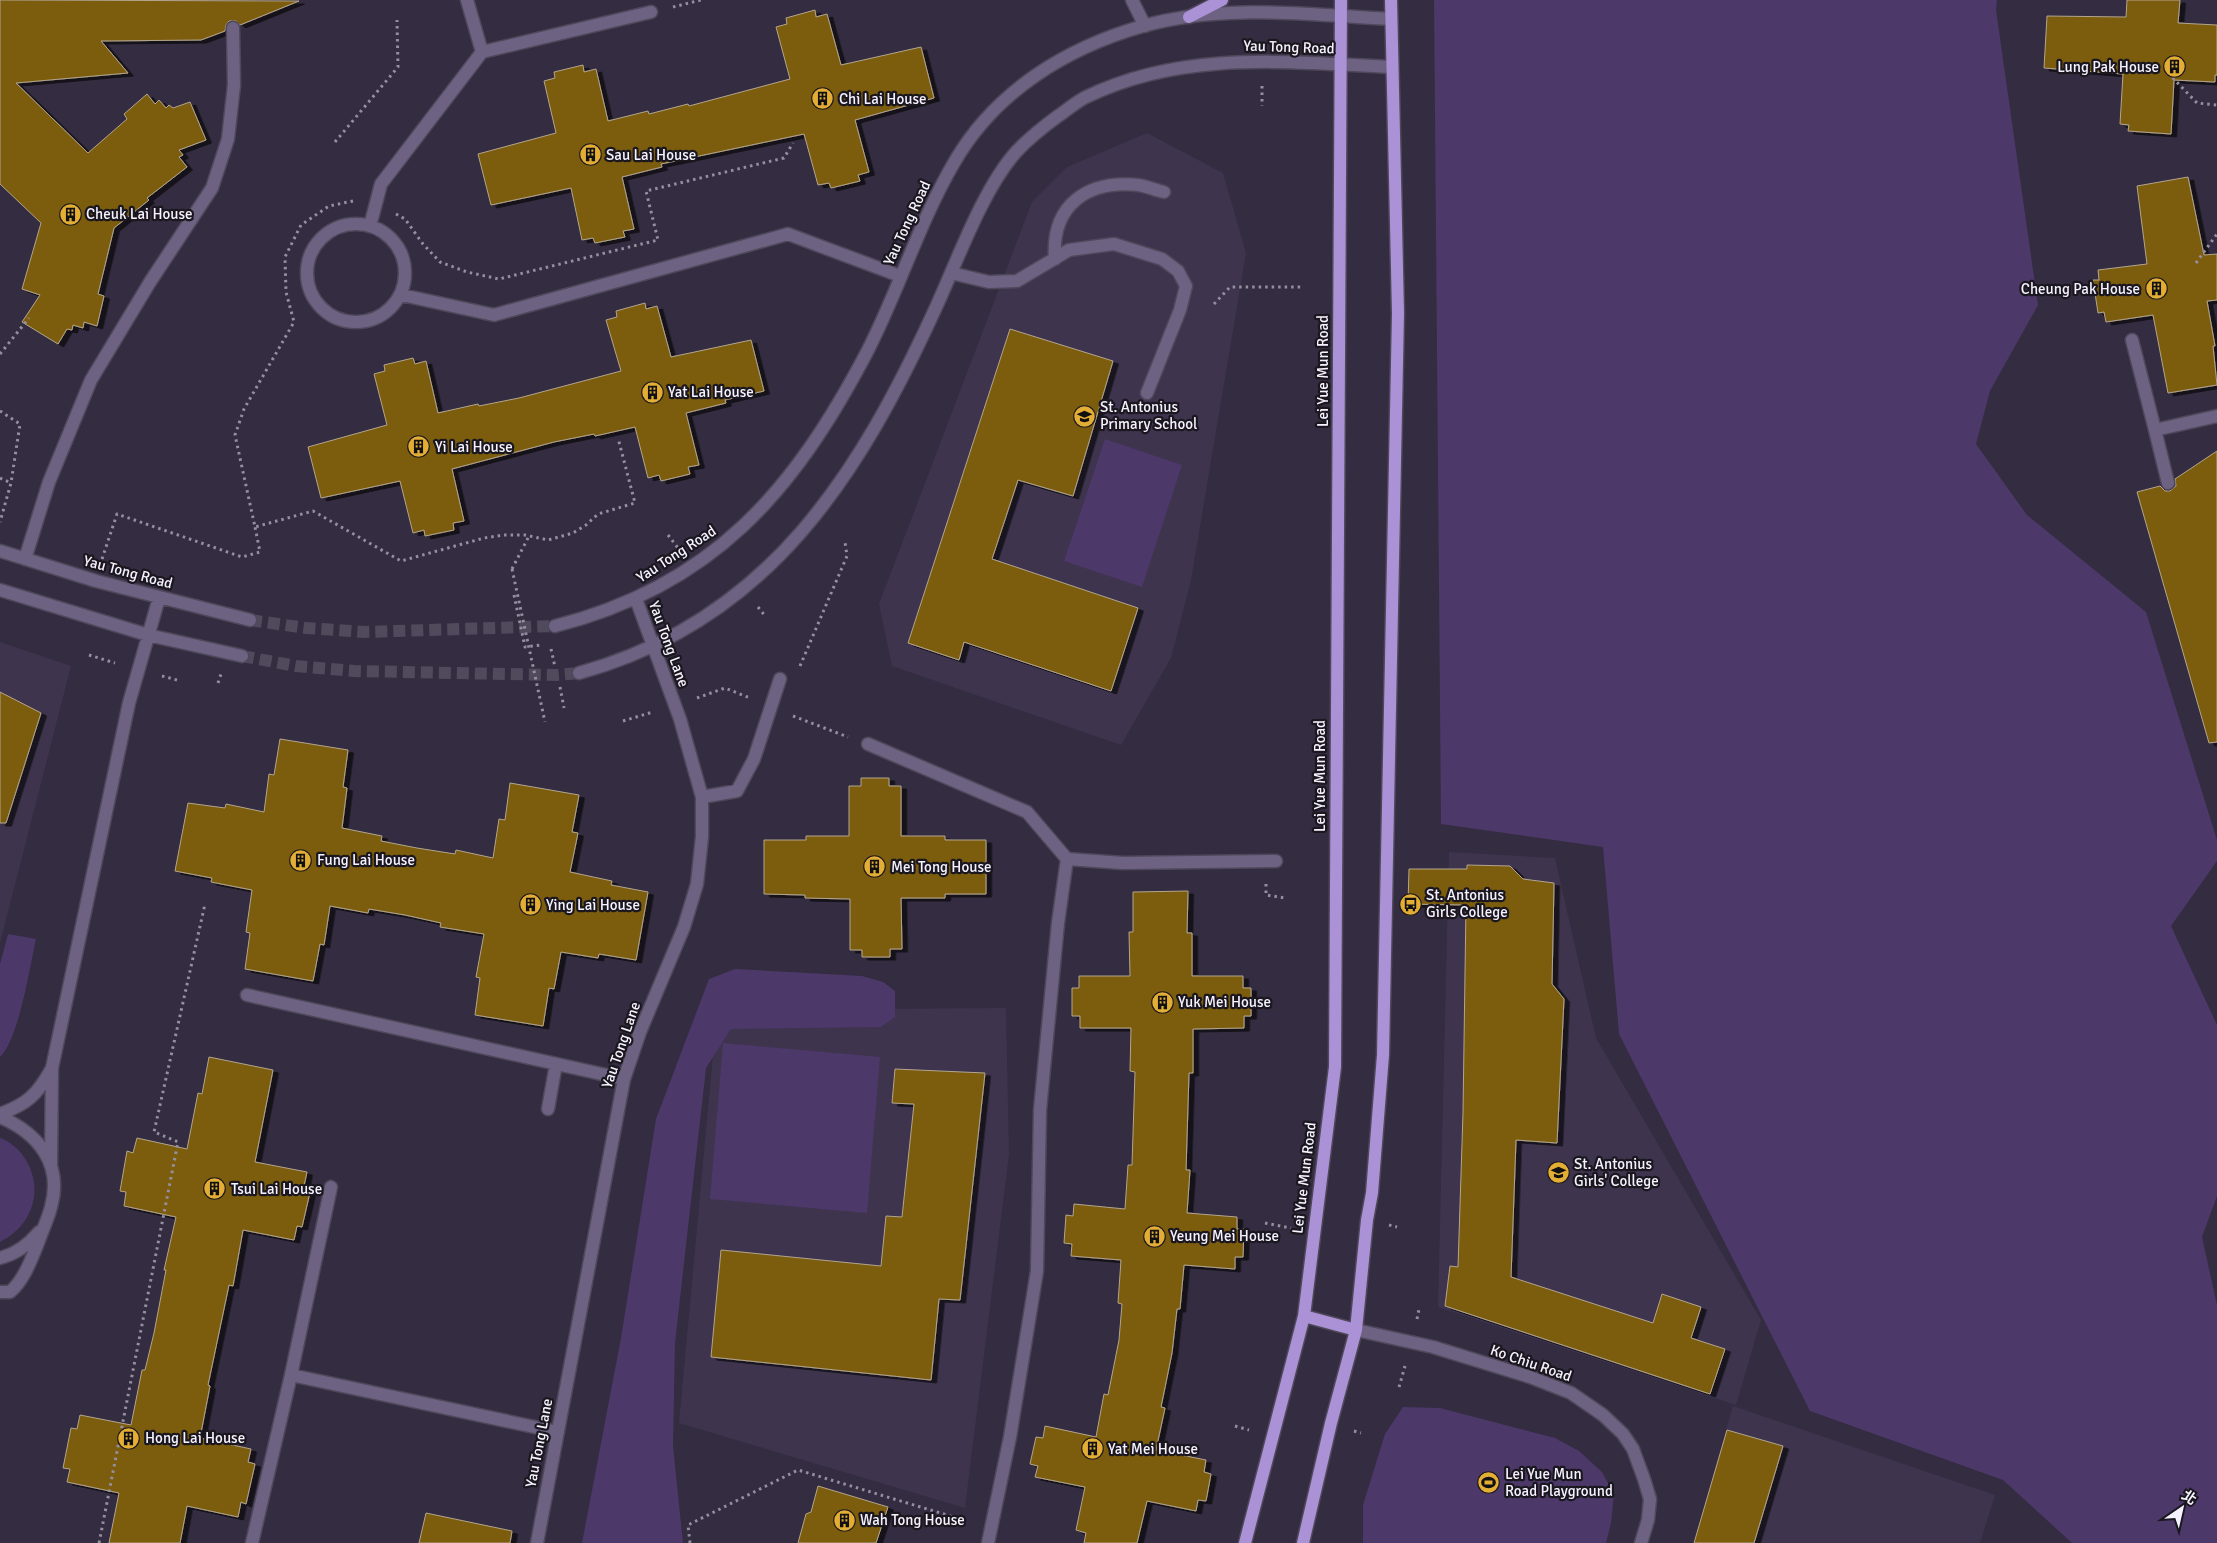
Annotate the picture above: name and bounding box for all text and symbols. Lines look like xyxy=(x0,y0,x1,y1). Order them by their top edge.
street label: Yau Tong Road xyxy=(1243,36,1335,58)
building icon: Lung Pak House xyxy=(2163,55,2187,79)
place label: Lung Pak House xyxy=(2057,58,2159,76)
building icon: Chi Lai House xyxy=(811,87,835,111)
place label: Chi Lai House xyxy=(839,90,926,108)
building icon: Sau Lai House xyxy=(578,143,602,167)
place label: Sau Lai House xyxy=(606,146,696,164)
street label: Yau Tong Road xyxy=(880,178,934,268)
building icon: Cheuk Lai House xyxy=(58,202,82,226)
place label: Cheuk Lai House xyxy=(86,205,193,223)
building icon: Cheung Pak House xyxy=(2144,277,2168,301)
place label: Cheung Pak House xyxy=(2021,280,2140,298)
street label: Lei Yue Mun Road xyxy=(1314,315,1332,427)
building icon: Yat Lai House xyxy=(640,380,664,404)
place label: Yat Lai House xyxy=(668,383,754,401)
place label: St. Antonius Primary School xyxy=(1100,398,1197,433)
school or university icon: St. Antonius Primary School xyxy=(1072,404,1096,428)
building icon: Yi Lai House xyxy=(407,435,431,459)
place label: Yi Lai House xyxy=(435,438,513,456)
street label: Yau Tong Road xyxy=(633,522,719,586)
street label: Yau Tong Road xyxy=(82,551,175,593)
street label: Yau Tong Lane xyxy=(645,599,693,689)
street label: Lei Yue Mun Road xyxy=(1311,720,1329,832)
building icon: Fung Lai House xyxy=(289,848,313,872)
place label: Fung Lai House xyxy=(317,851,415,869)
building icon: Mei Tong House xyxy=(863,855,887,879)
place label: Mei Tong House xyxy=(891,858,992,876)
place label: St. Antonius Girls College xyxy=(1426,886,1508,921)
bus stop icon: St. Antonius Girls College xyxy=(1398,892,1422,916)
building icon: Ying Lai House xyxy=(518,893,542,917)
place label: Ying Lai House xyxy=(546,896,640,914)
building icon: Yuk Mei House xyxy=(1150,990,1174,1014)
place label: Yuk Mei House xyxy=(1178,993,1271,1011)
street label: Yau Tong Lane xyxy=(598,999,644,1091)
street label: Lei Yue Mun Road xyxy=(1288,1121,1320,1235)
place label: St. Antonius Girls' College xyxy=(1574,1155,1659,1190)
school or university icon: St. Antonius Girls' College xyxy=(1546,1161,1570,1185)
building icon: Tsui Lai House xyxy=(203,1177,227,1201)
place label: Tsui Lai House xyxy=(231,1180,322,1198)
building icon: Yeung Mei House xyxy=(1142,1224,1166,1248)
place label: Yeung Mei House xyxy=(1170,1227,1279,1245)
street label: Ko Chiu Road xyxy=(1488,1341,1574,1385)
street label: Yau Tong Lane xyxy=(522,1397,556,1489)
building icon: Hong Lai House xyxy=(117,1426,141,1450)
place label: Hong Lai House xyxy=(145,1429,245,1447)
building icon: Yat Mei House xyxy=(1080,1437,1104,1461)
place label: Yat Mei House xyxy=(1108,1440,1198,1458)
place label: Lei Yue Mun Road Playground xyxy=(1505,1465,1613,1500)
sports icon: Lei Yue Mun Road Playground xyxy=(1477,1471,1501,1495)
north arrow xyxy=(2157,1483,2207,1533)
text: 北 xyxy=(2178,1487,2200,1509)
building icon: Wah Tong House xyxy=(832,1508,856,1532)
place label: Wah Tong House xyxy=(860,1511,965,1529)

